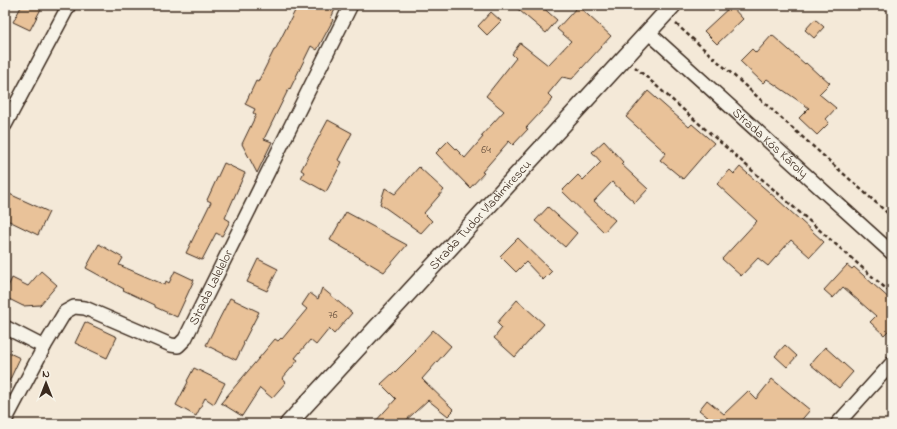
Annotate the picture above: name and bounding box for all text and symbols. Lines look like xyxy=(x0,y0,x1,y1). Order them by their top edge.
street label: Strada Kós Károly xyxy=(728,103,813,183)
house number: 64 xyxy=(481,142,491,158)
street label: Strada Tudor Vladimirescu xyxy=(424,155,536,274)
street label: Strada Lalelelor xyxy=(184,245,238,328)
house number: 76 xyxy=(328,307,338,323)
north arrow xyxy=(26,363,66,403)
text: N xyxy=(42,366,50,382)

